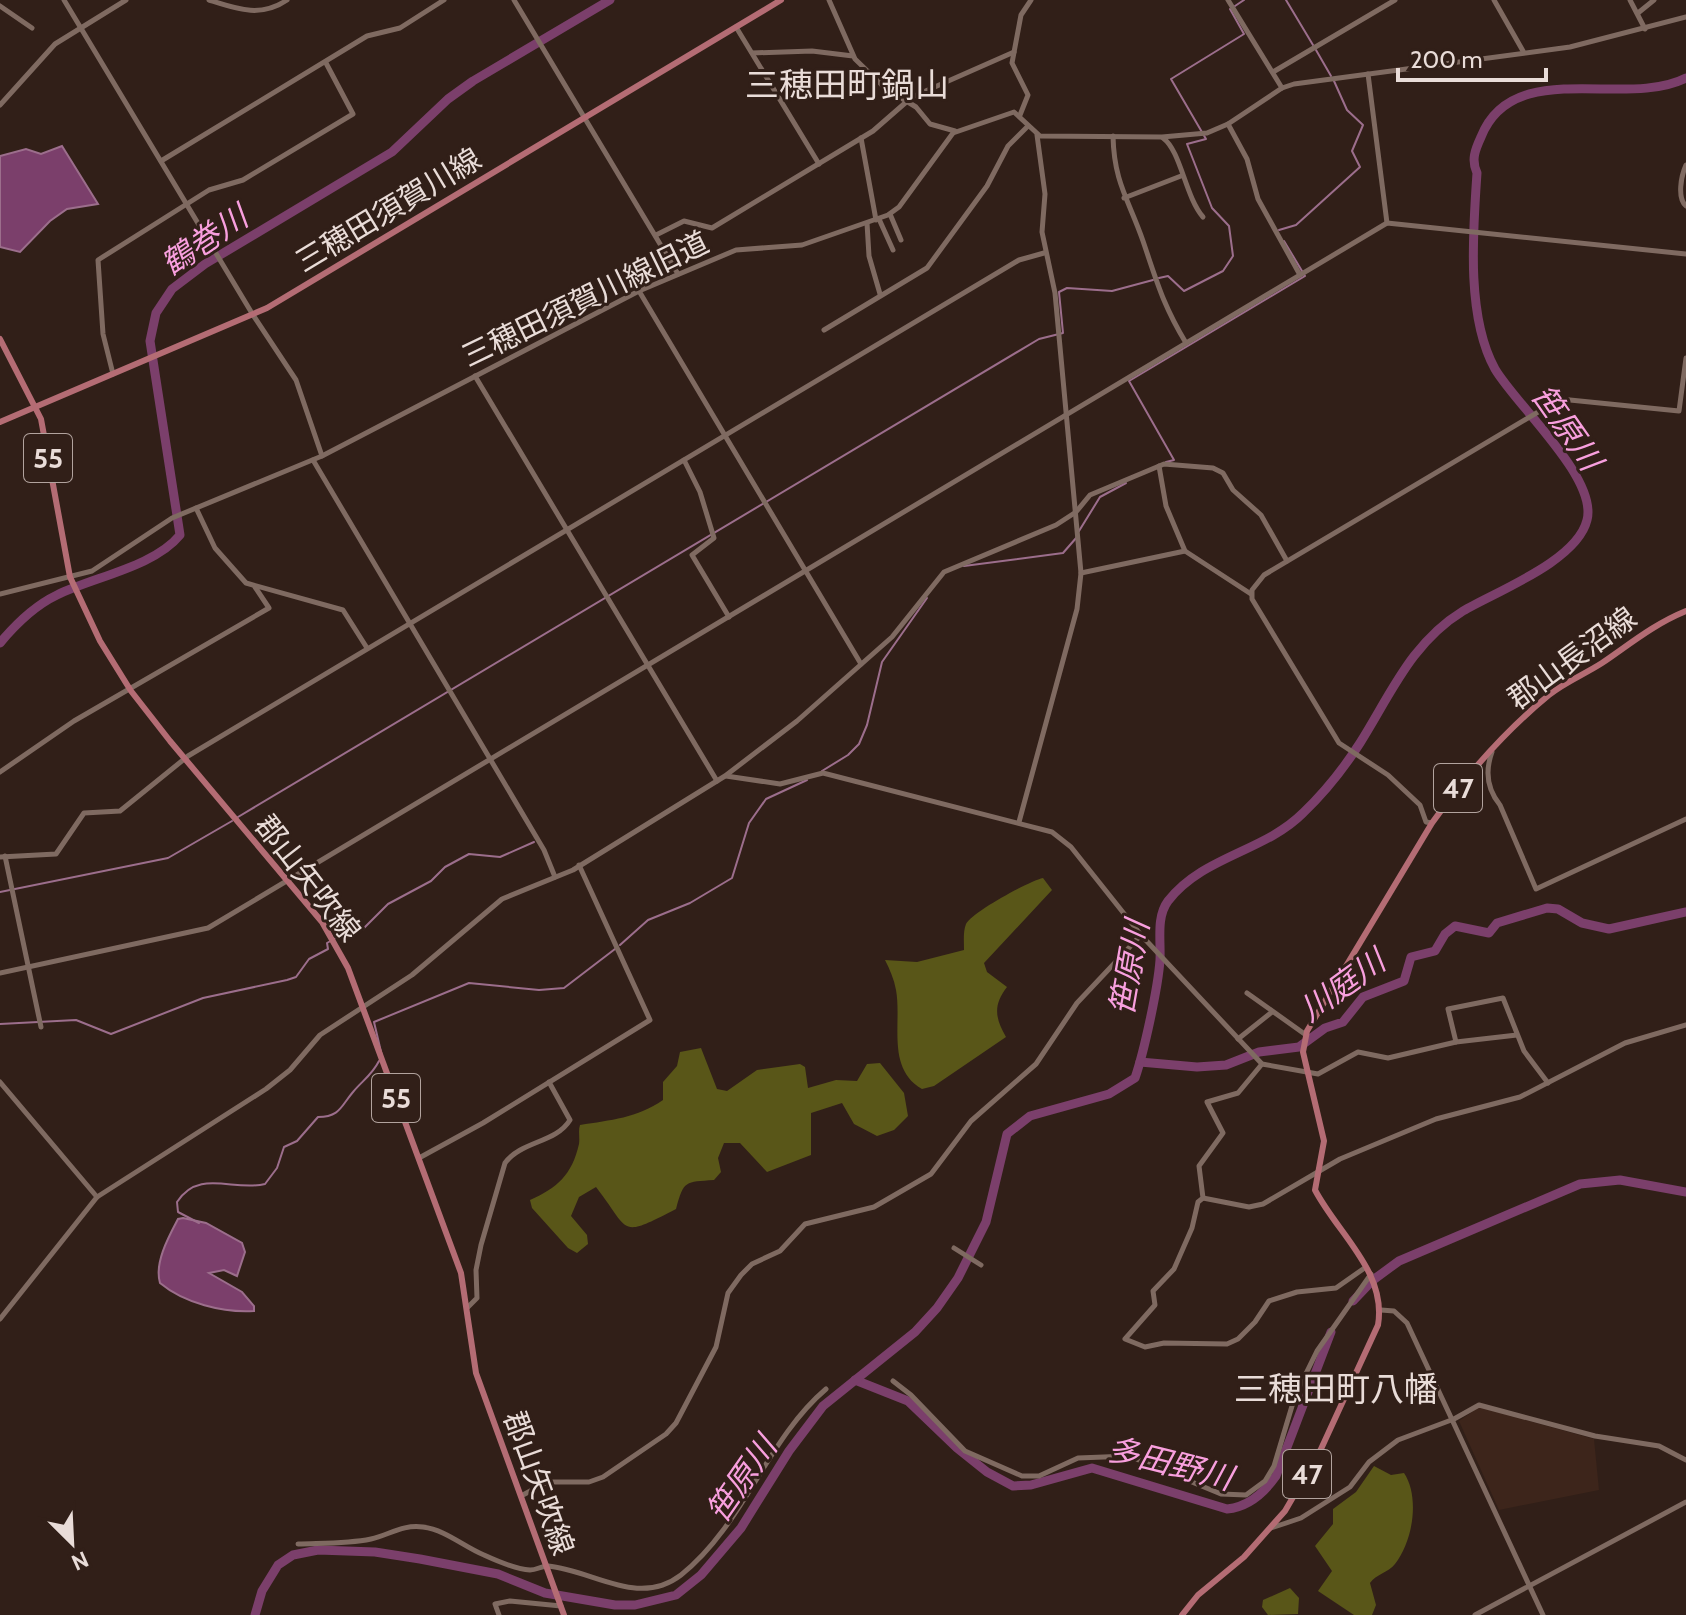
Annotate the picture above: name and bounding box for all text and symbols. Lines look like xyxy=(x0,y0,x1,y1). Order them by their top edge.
scale bar xyxy=(1398,32,1546,82)
text: 200 m xyxy=(1410,45,1483,74)
district label: 三穂田町鍋山 xyxy=(745,64,949,106)
street label: 三穂田須賀川線 xyxy=(288,140,488,280)
water label: 鶴巻川 xyxy=(153,195,257,283)
street label: 三穂田須賀川線旧道 xyxy=(456,223,714,375)
water label: 笹原川 xyxy=(1523,376,1612,480)
road number: 55 xyxy=(24,434,72,482)
street label: 郡山長沼線 xyxy=(1500,599,1644,717)
road number: 47 xyxy=(1434,764,1482,812)
street label: 郡山矢吹線 xyxy=(247,808,369,948)
water label: 笹原川 xyxy=(1101,914,1157,1019)
water label: 川庭川 xyxy=(1292,939,1395,1029)
road number: 55 xyxy=(372,1074,420,1122)
district label: 三穂田町八幡 xyxy=(1234,1368,1438,1410)
street label: 郡山矢吹線 xyxy=(496,1406,582,1560)
water label: 笹原川 xyxy=(697,1426,786,1530)
water label: 多田野川 xyxy=(1103,1429,1240,1498)
road number: 47 xyxy=(1283,1450,1331,1498)
north arrow xyxy=(32,1503,112,1583)
text: N xyxy=(67,1545,93,1576)

